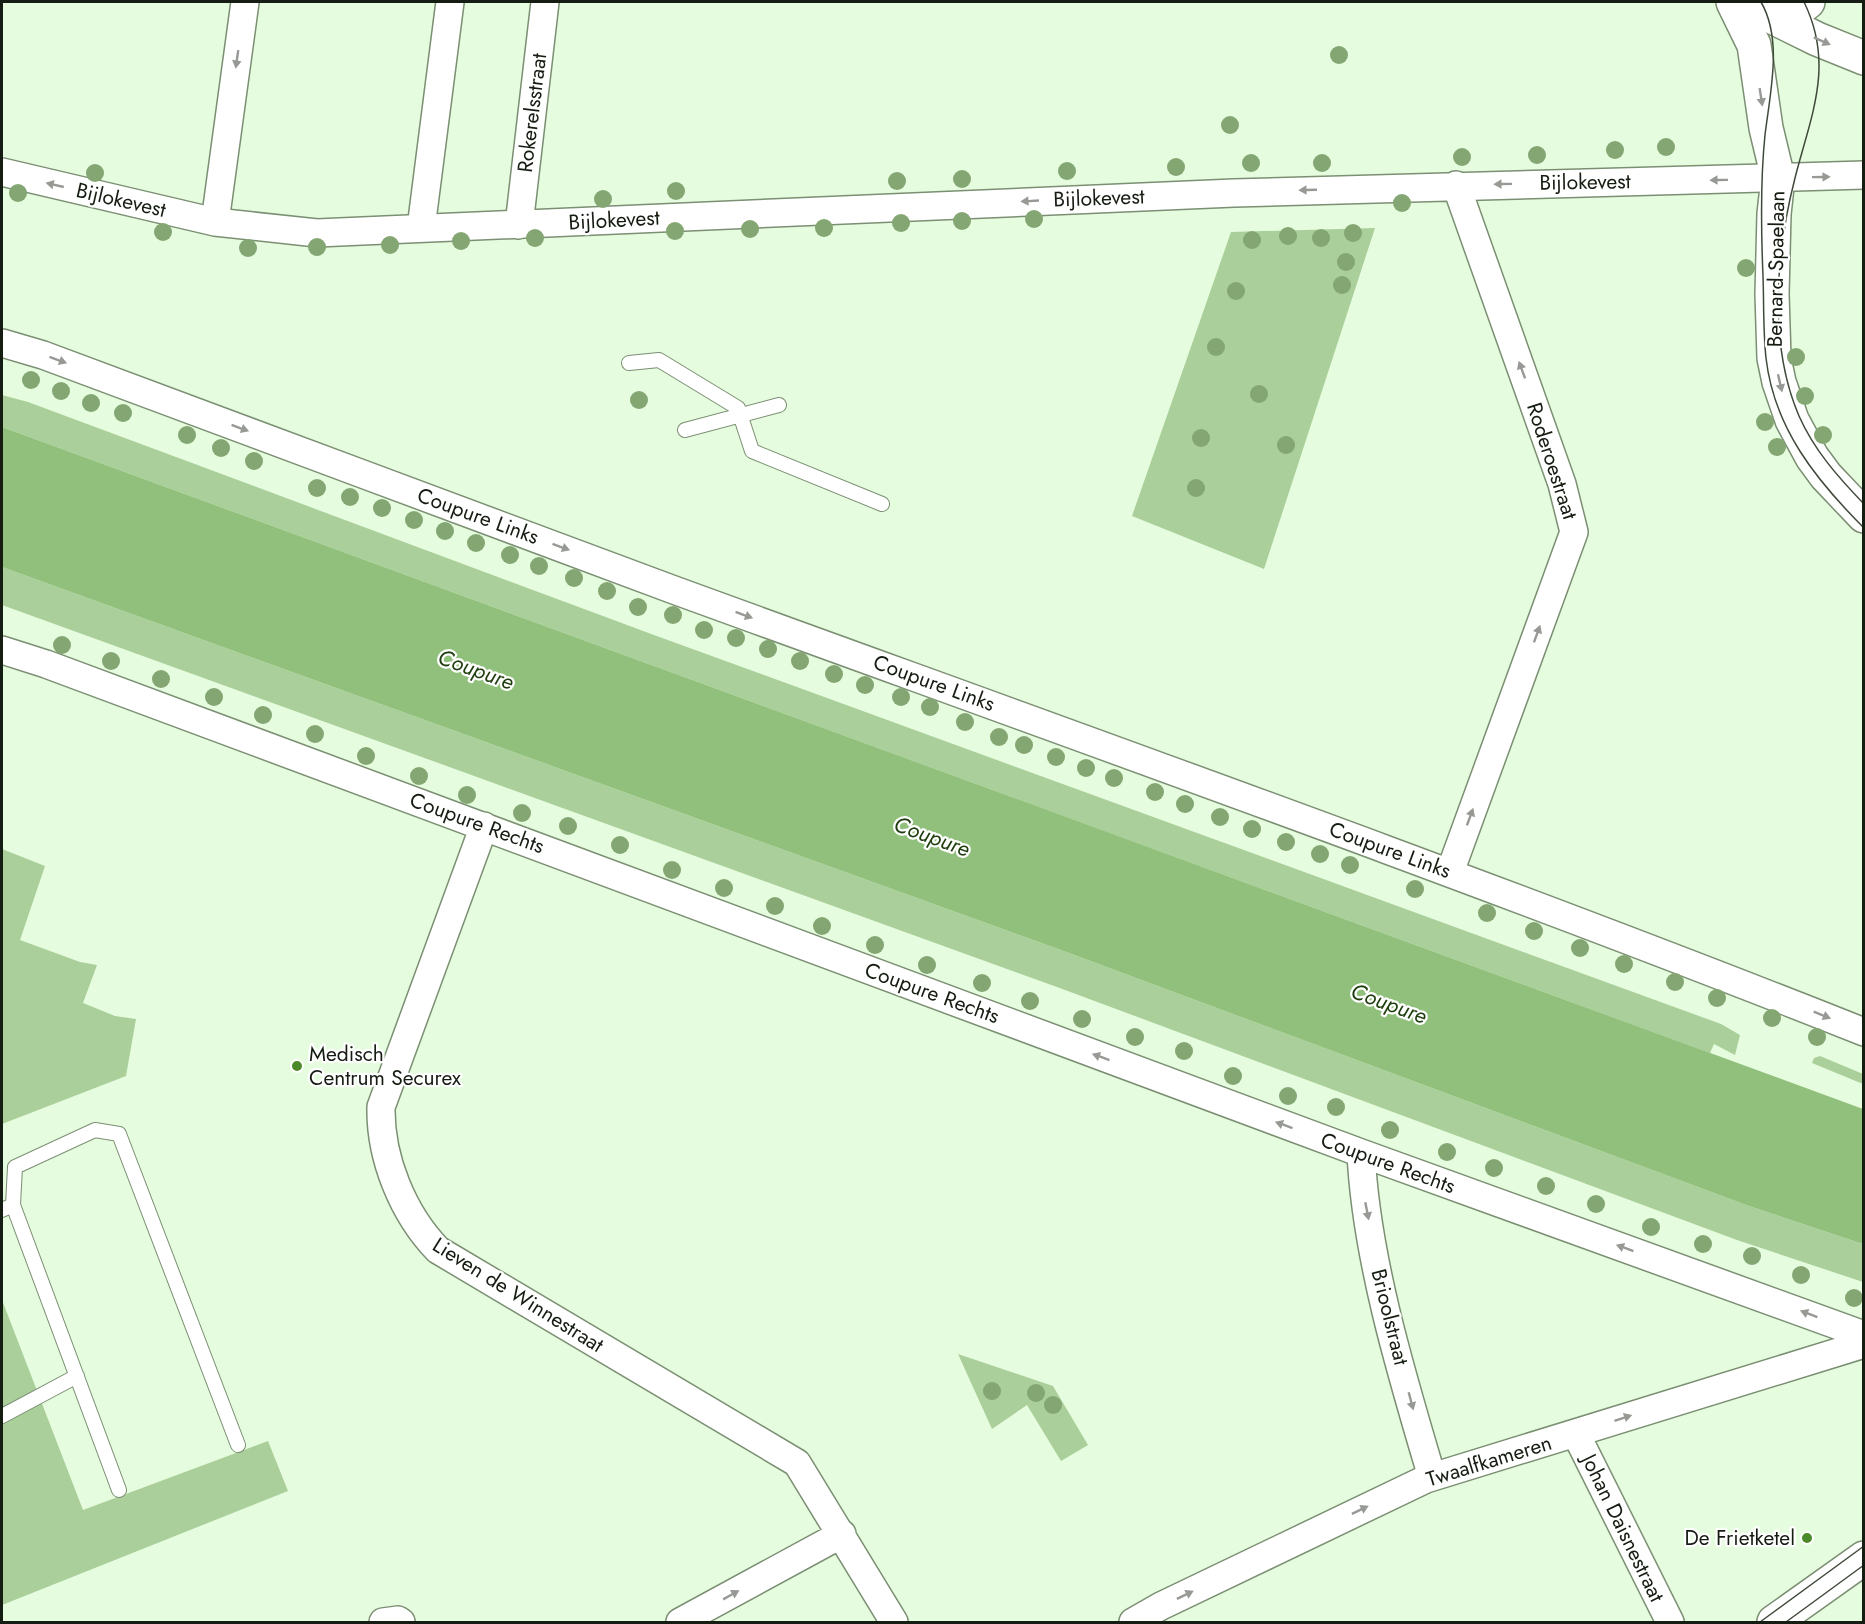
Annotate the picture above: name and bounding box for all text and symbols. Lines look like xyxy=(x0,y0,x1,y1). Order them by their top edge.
one-way arrow xyxy=(1814,36,1832,46)
one-way arrow xyxy=(232,50,241,69)
street label: Rokerelsstraat xyxy=(510,52,554,174)
one-way arrow xyxy=(1757,87,1766,106)
street label: Bijlokevest xyxy=(1539,166,1631,198)
one-way arrow xyxy=(1811,172,1830,181)
street label: Bijlokevest xyxy=(73,175,169,225)
one-way arrow xyxy=(1710,175,1729,184)
one-way arrow xyxy=(46,179,65,189)
one-way arrow xyxy=(1494,179,1513,189)
street label: Bijlokevest xyxy=(1053,181,1145,215)
one-way arrow xyxy=(1299,186,1318,195)
street label: Bernard Spaelaan xyxy=(1760,190,1792,348)
one-way arrow xyxy=(1020,196,1039,205)
street label: Bijlokevest xyxy=(568,203,660,237)
one-way arrow xyxy=(49,355,67,365)
one-way arrow xyxy=(1516,361,1526,379)
one-way arrow xyxy=(1775,373,1785,392)
street label: Roderoestraat xyxy=(1519,399,1585,523)
one-way arrow xyxy=(231,424,249,433)
street label: Coupure Links xyxy=(413,480,543,552)
one-way arrow xyxy=(552,543,570,553)
one-way arrow xyxy=(735,610,753,620)
one-way arrow xyxy=(1532,625,1542,643)
water label: Coupure xyxy=(433,640,519,698)
street label: Coupure Links xyxy=(869,647,999,719)
street label: Coupure Rechts xyxy=(406,785,548,861)
water label: Coupure xyxy=(889,807,975,865)
one-way arrow xyxy=(1465,808,1475,826)
street label: Coupure Links xyxy=(1325,814,1455,886)
street label: Coupure Rechts xyxy=(861,955,1003,1031)
water label: Coupure xyxy=(1346,974,1432,1032)
one-way arrow xyxy=(1813,1011,1831,1020)
place label: Medisch Centrum Securex xyxy=(309,1039,461,1093)
one-way arrow xyxy=(1092,1051,1110,1061)
marker: Medisch Centrum Securex xyxy=(290,1059,304,1073)
one-way arrow xyxy=(1275,1119,1293,1129)
street label: Coupure Rechts xyxy=(1317,1125,1459,1201)
one-way arrow xyxy=(1363,1202,1372,1221)
street label: Lieven de Winnestraat xyxy=(427,1230,609,1360)
one-way arrow xyxy=(1616,1242,1634,1252)
street label: Brioolstraat xyxy=(1364,1266,1416,1368)
one-way arrow xyxy=(1800,1309,1818,1318)
one-way arrow xyxy=(1407,1392,1417,1410)
one-way arrow xyxy=(1614,1413,1632,1423)
street label: Twaalfkameren xyxy=(1423,1428,1555,1494)
street label: Johan Daisnestraat xyxy=(1573,1446,1672,1607)
one-way arrow xyxy=(1352,1506,1369,1515)
place label: De Frietketel xyxy=(1685,1523,1795,1553)
marker: De Frietketel xyxy=(1800,1531,1814,1545)
one-way arrow xyxy=(723,1590,740,1600)
one-way arrow xyxy=(1176,1590,1193,1599)

